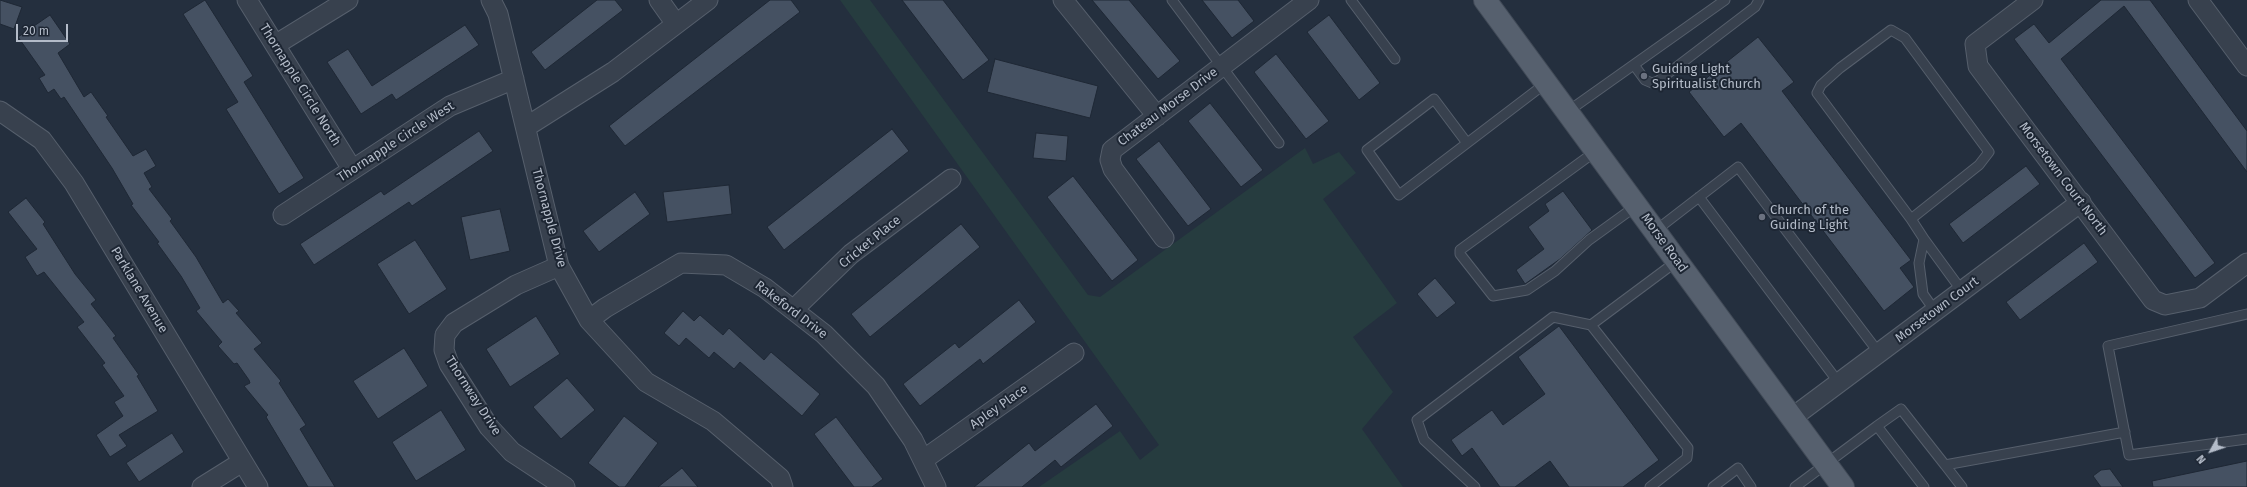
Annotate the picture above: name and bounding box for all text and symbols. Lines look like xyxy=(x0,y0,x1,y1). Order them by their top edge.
scale bar xyxy=(18,16,70,42)
street label: Thornapple Circle North xyxy=(256,21,344,149)
text: 20 m xyxy=(23,24,49,38)
place label: Guiding Light Spiritualist Church xyxy=(1652,61,1761,92)
street label: Chateau Morse Drive xyxy=(1115,64,1221,150)
marker: Guiding Light Spiritualist Church xyxy=(1639,71,1649,81)
street label: Thornapple Circle West xyxy=(335,98,457,186)
street label: Morsetown Court North xyxy=(2015,119,2111,239)
street label: Thornapple Drive xyxy=(528,167,570,269)
place label: Church of the Guiding Light xyxy=(1770,202,1849,233)
street label: Morse Road xyxy=(1637,210,1691,276)
street label: Cricket Place xyxy=(836,212,904,272)
marker: Church of the Guiding Light xyxy=(1757,212,1767,222)
street label: Parklane Avenue xyxy=(107,244,171,336)
street label: Morsetown Court xyxy=(1892,274,1982,346)
street label: Rakeford Drive xyxy=(752,278,830,342)
street label: Thornway Drive xyxy=(442,354,504,438)
street label: Apley Place xyxy=(967,381,1031,433)
north arrow xyxy=(2191,431,2231,471)
text: N xyxy=(2194,452,2209,466)

